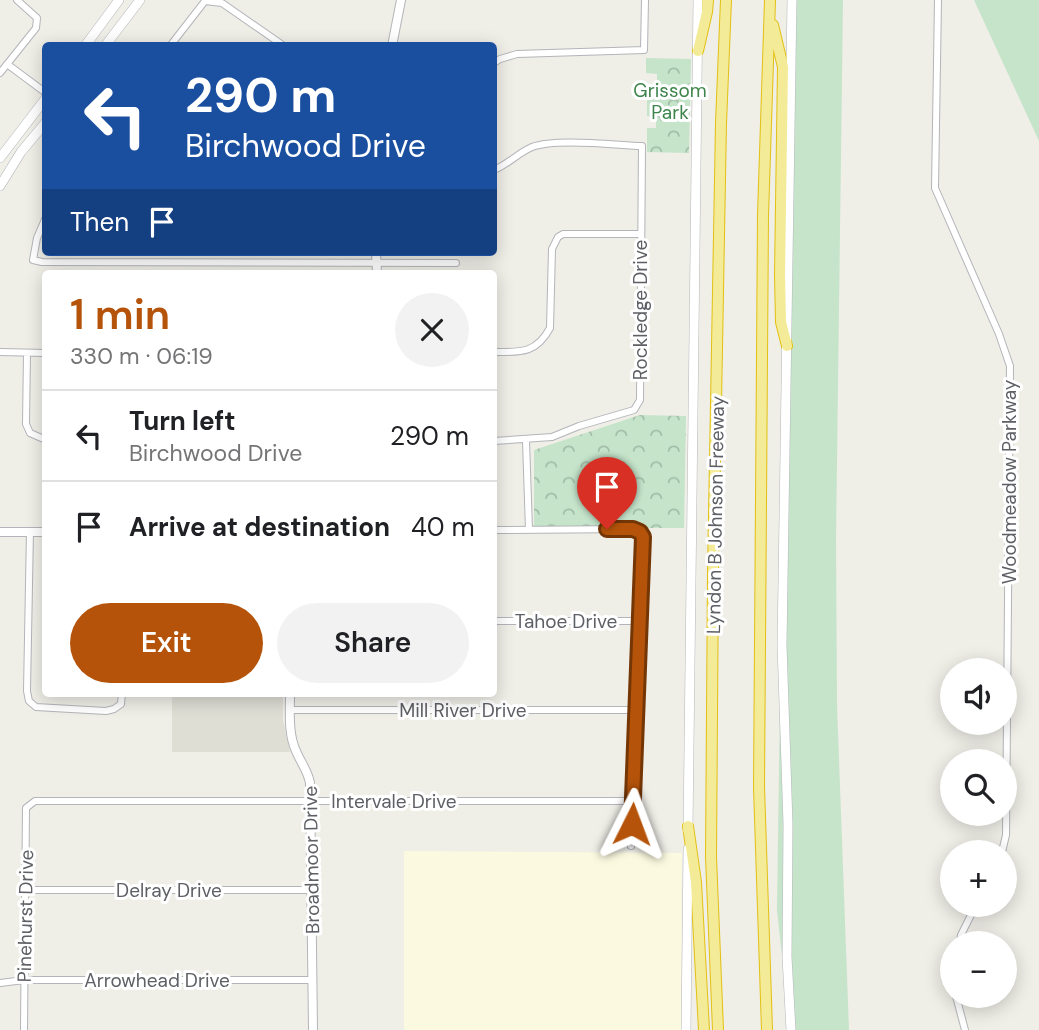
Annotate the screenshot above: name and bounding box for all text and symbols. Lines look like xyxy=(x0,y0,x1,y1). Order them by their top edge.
text: 290 m xyxy=(185,63,336,127)
icon: left xyxy=(70,70,161,161)
park label: Grissom Park xyxy=(633,78,707,125)
text: Birchwood Drive xyxy=(185,125,426,167)
icon: arrive xyxy=(143,203,181,241)
text: Then xyxy=(70,205,129,239)
street label: Rockledge Drive xyxy=(628,240,653,380)
text: 1 min xyxy=(70,287,170,342)
button: close xyxy=(395,293,469,367)
text: 330 m · 06:19 xyxy=(70,341,213,371)
street label: Woodmeadow Parkway xyxy=(997,379,1022,584)
street label: Lyndon B Johnson Freeway xyxy=(701,395,730,634)
text: Turn left xyxy=(129,404,236,438)
icon: left xyxy=(70,417,108,455)
text: 290 m xyxy=(390,419,469,453)
text: Birchwood Drive xyxy=(129,438,302,468)
pin xyxy=(577,457,637,529)
icon: arrive xyxy=(588,468,626,506)
icon: arrive xyxy=(70,508,108,546)
text: Arrive at destination xyxy=(129,510,390,544)
text: 40 m xyxy=(411,510,475,544)
button: Exit xyxy=(70,603,263,683)
button: Share xyxy=(277,603,469,683)
street label: Tahoe Drive xyxy=(515,609,617,634)
map controls xyxy=(940,658,1017,1008)
button: sound xyxy=(940,658,1017,735)
street label: Mill River Drive xyxy=(399,698,527,723)
button: search xyxy=(940,749,1017,826)
street label: Broadmoor Drive xyxy=(298,786,325,934)
position arrow xyxy=(595,787,669,861)
street label: Intervale Drive xyxy=(331,789,457,814)
button: + xyxy=(940,840,1017,917)
street label: Pinehurst Drive xyxy=(12,849,39,983)
street label: Delray Drive xyxy=(116,878,222,903)
button: − xyxy=(940,931,1017,1008)
street label: Arrowhead Drive xyxy=(84,968,230,993)

